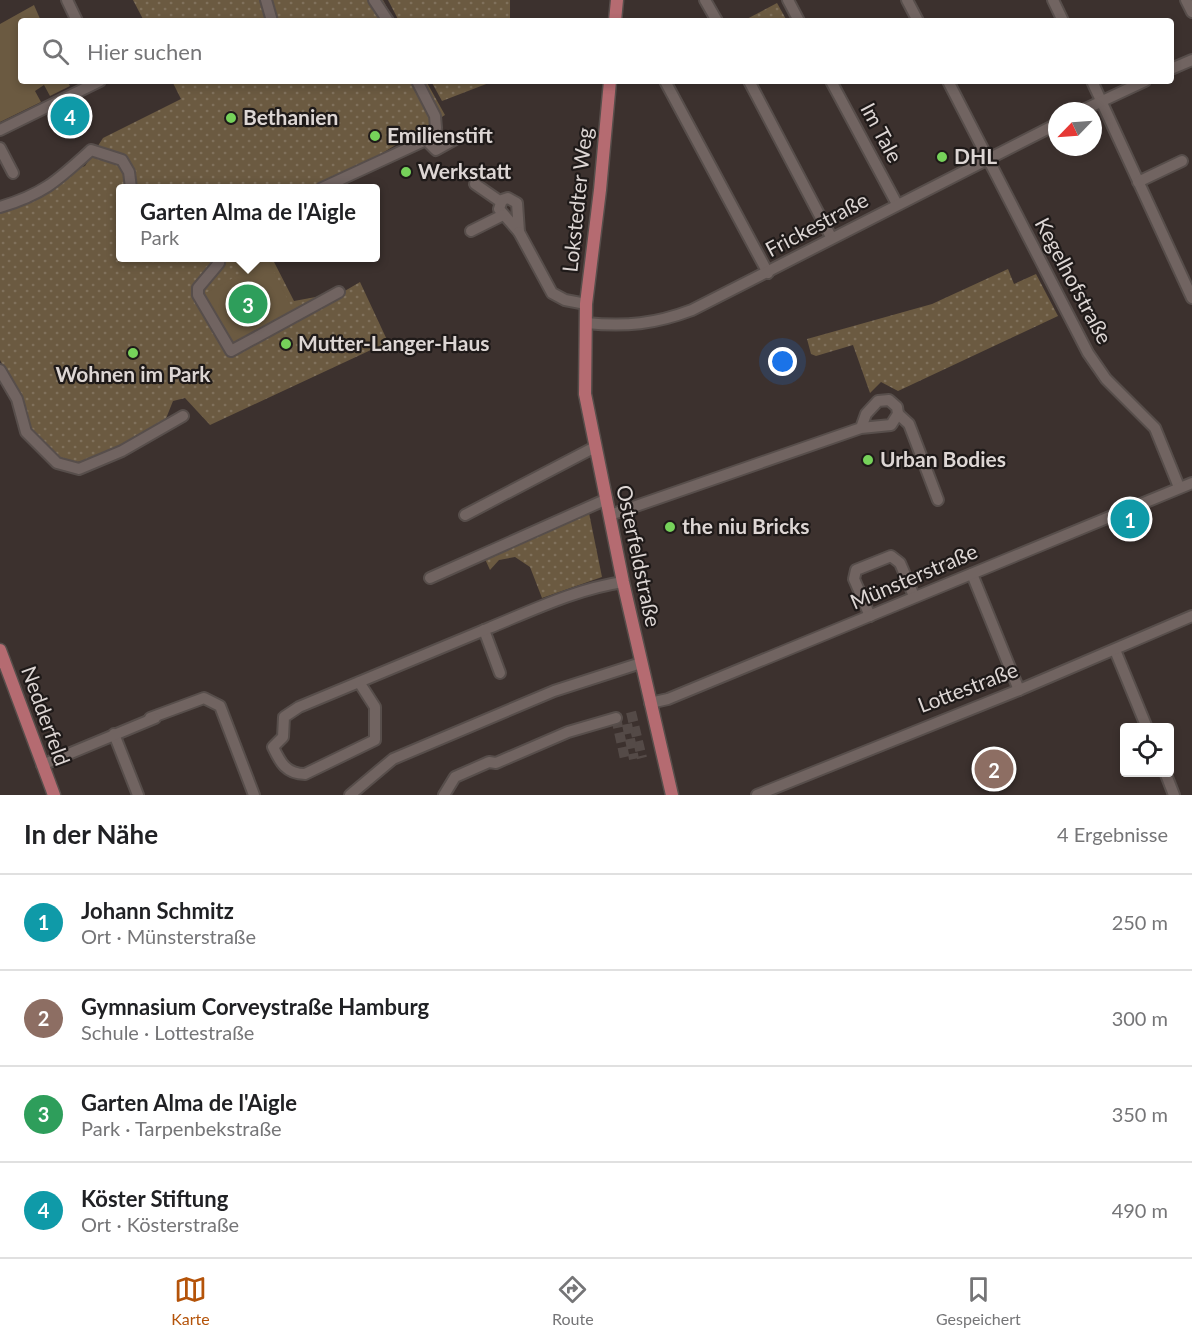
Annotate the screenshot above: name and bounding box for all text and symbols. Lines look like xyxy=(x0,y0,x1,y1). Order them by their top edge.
search box xyxy=(18,18,1174,84)
icon: search xyxy=(39,35,72,68)
text: Hier suchen xyxy=(87,38,202,65)
pin: 4 xyxy=(50,94,90,138)
street label: Im Tale xyxy=(856,98,908,167)
north arrow xyxy=(1048,102,1102,156)
place label: Bethanien xyxy=(243,104,338,129)
marker: Bethanien xyxy=(224,111,238,125)
place label: Emilienstift xyxy=(387,122,493,147)
street label: Lokstedter Weg xyxy=(556,126,597,273)
marker: Emilienstift xyxy=(368,129,382,143)
place label: DHL xyxy=(954,143,997,168)
marker: DHL xyxy=(935,150,949,164)
place label: Werkstatt xyxy=(418,158,512,183)
marker: Werkstatt xyxy=(399,165,413,179)
popup xyxy=(116,184,380,262)
street label: Frickestraße xyxy=(761,186,872,261)
text: Garten Alma de l'Aigle xyxy=(140,198,356,225)
street label: Kegelhofstraße xyxy=(1031,213,1118,348)
text: Park xyxy=(140,225,179,249)
pin: 3 xyxy=(228,282,268,326)
place label: Mutter-Langer-Haus xyxy=(298,330,489,355)
marker: Mutter-Langer-Haus xyxy=(279,337,293,351)
marker: Wohnen im Park xyxy=(126,346,140,360)
your location xyxy=(768,347,797,376)
place label: Wohnen im Park xyxy=(55,361,211,386)
place label: Urban Bodies xyxy=(880,446,1006,471)
marker: Urban Bodies xyxy=(861,453,875,467)
street label: Osterfeldstraße xyxy=(612,482,667,629)
pin: 1 xyxy=(1110,496,1150,542)
place label: the niu Bricks xyxy=(682,513,809,538)
marker: the niu Bricks xyxy=(663,520,677,534)
street label: Münsterstraße xyxy=(846,538,981,614)
street label: Lottestraße xyxy=(914,656,1021,717)
street label: Nedderfeld xyxy=(17,662,76,769)
map controls xyxy=(1120,723,1174,777)
button: locate xyxy=(1120,723,1174,777)
pin: 2 xyxy=(974,746,1014,792)
text: In der Nähe xyxy=(24,818,158,850)
text: 4 Ergebnisse xyxy=(1057,822,1168,846)
text: Johann Schmitz xyxy=(81,897,234,924)
text: 1 xyxy=(38,910,49,934)
text: 250 m xyxy=(1112,910,1168,934)
text: Ort · Münsterstraße xyxy=(81,924,256,948)
text: Gymnasium Corveystraße Hamburg xyxy=(81,993,429,1020)
text: 2 xyxy=(38,1006,49,1030)
text: 300 m xyxy=(1112,1006,1168,1030)
text: Schule · Lottestraße xyxy=(81,1020,254,1044)
text: Garten Alma de l'Aigle xyxy=(81,1089,297,1116)
text: 3 xyxy=(38,1102,49,1126)
text: 350 m xyxy=(1112,1102,1168,1126)
text: Park · Tarpenbekstraße xyxy=(81,1116,282,1140)
text: Köster Stiftung xyxy=(81,1185,228,1212)
text: 4 xyxy=(38,1198,49,1222)
text: 490 m xyxy=(1112,1198,1168,1222)
text: Ort · Kösterstraße xyxy=(81,1212,239,1236)
tab: Karte xyxy=(171,1273,210,1328)
tab: Route xyxy=(552,1273,594,1328)
tab: Gespeichert xyxy=(936,1273,1021,1328)

